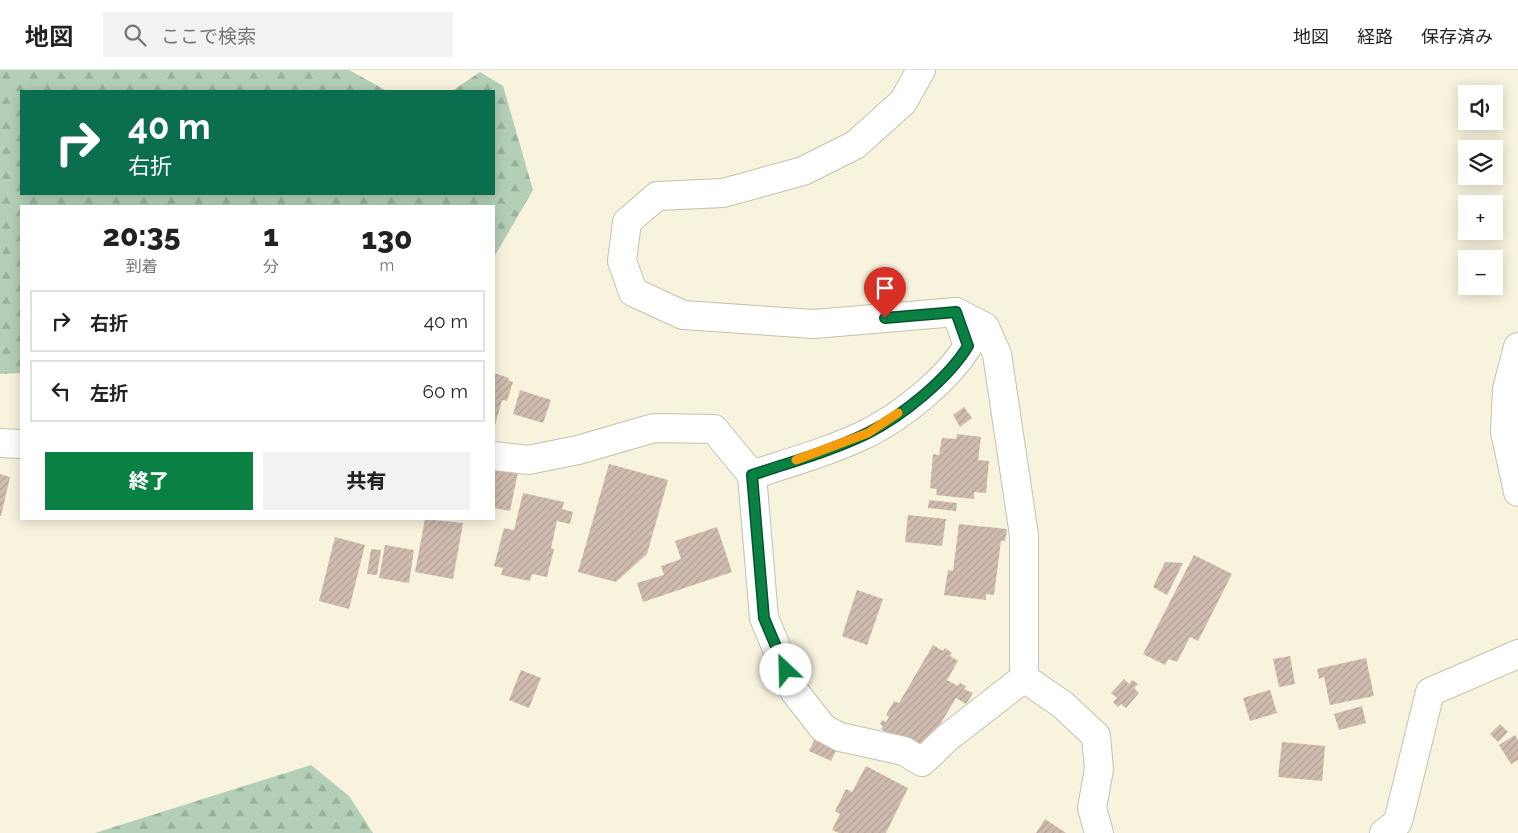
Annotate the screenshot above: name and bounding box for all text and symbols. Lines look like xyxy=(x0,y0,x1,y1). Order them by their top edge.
search box xyxy=(103,12,453,57)
icon: search xyxy=(121,21,149,49)
text: 地図 xyxy=(25,22,73,51)
text: ここで検索 xyxy=(161,25,256,47)
text: 地図 xyxy=(1293,26,1329,47)
text: 経路 xyxy=(1357,26,1393,47)
text: 保存済み xyxy=(1421,26,1493,47)
map controls xyxy=(1458,85,1503,295)
button: sound xyxy=(1458,85,1503,130)
text: 40 m xyxy=(128,106,210,147)
icon: right xyxy=(45,110,110,175)
button: layers xyxy=(1458,140,1503,185)
text: 右折 xyxy=(128,153,172,179)
button: + xyxy=(1458,195,1503,240)
text: 20:35 xyxy=(103,218,180,253)
text: 1 xyxy=(263,218,279,253)
text: 130 xyxy=(361,221,412,256)
button: − xyxy=(1458,250,1503,295)
text: m xyxy=(380,256,394,275)
text: 到着 xyxy=(125,257,157,276)
text: 分 xyxy=(263,257,279,276)
pin xyxy=(864,267,906,318)
icon: arrive xyxy=(871,274,899,302)
icon: right xyxy=(47,307,75,335)
text: 40 m xyxy=(424,310,468,332)
text: 右折 xyxy=(90,312,128,334)
icon: left xyxy=(47,377,75,405)
text: 60 m xyxy=(423,380,468,402)
text: 左折 xyxy=(90,382,128,404)
button: 終了 xyxy=(45,452,253,510)
button: 共有 xyxy=(263,452,470,510)
position arrow xyxy=(759,643,811,695)

